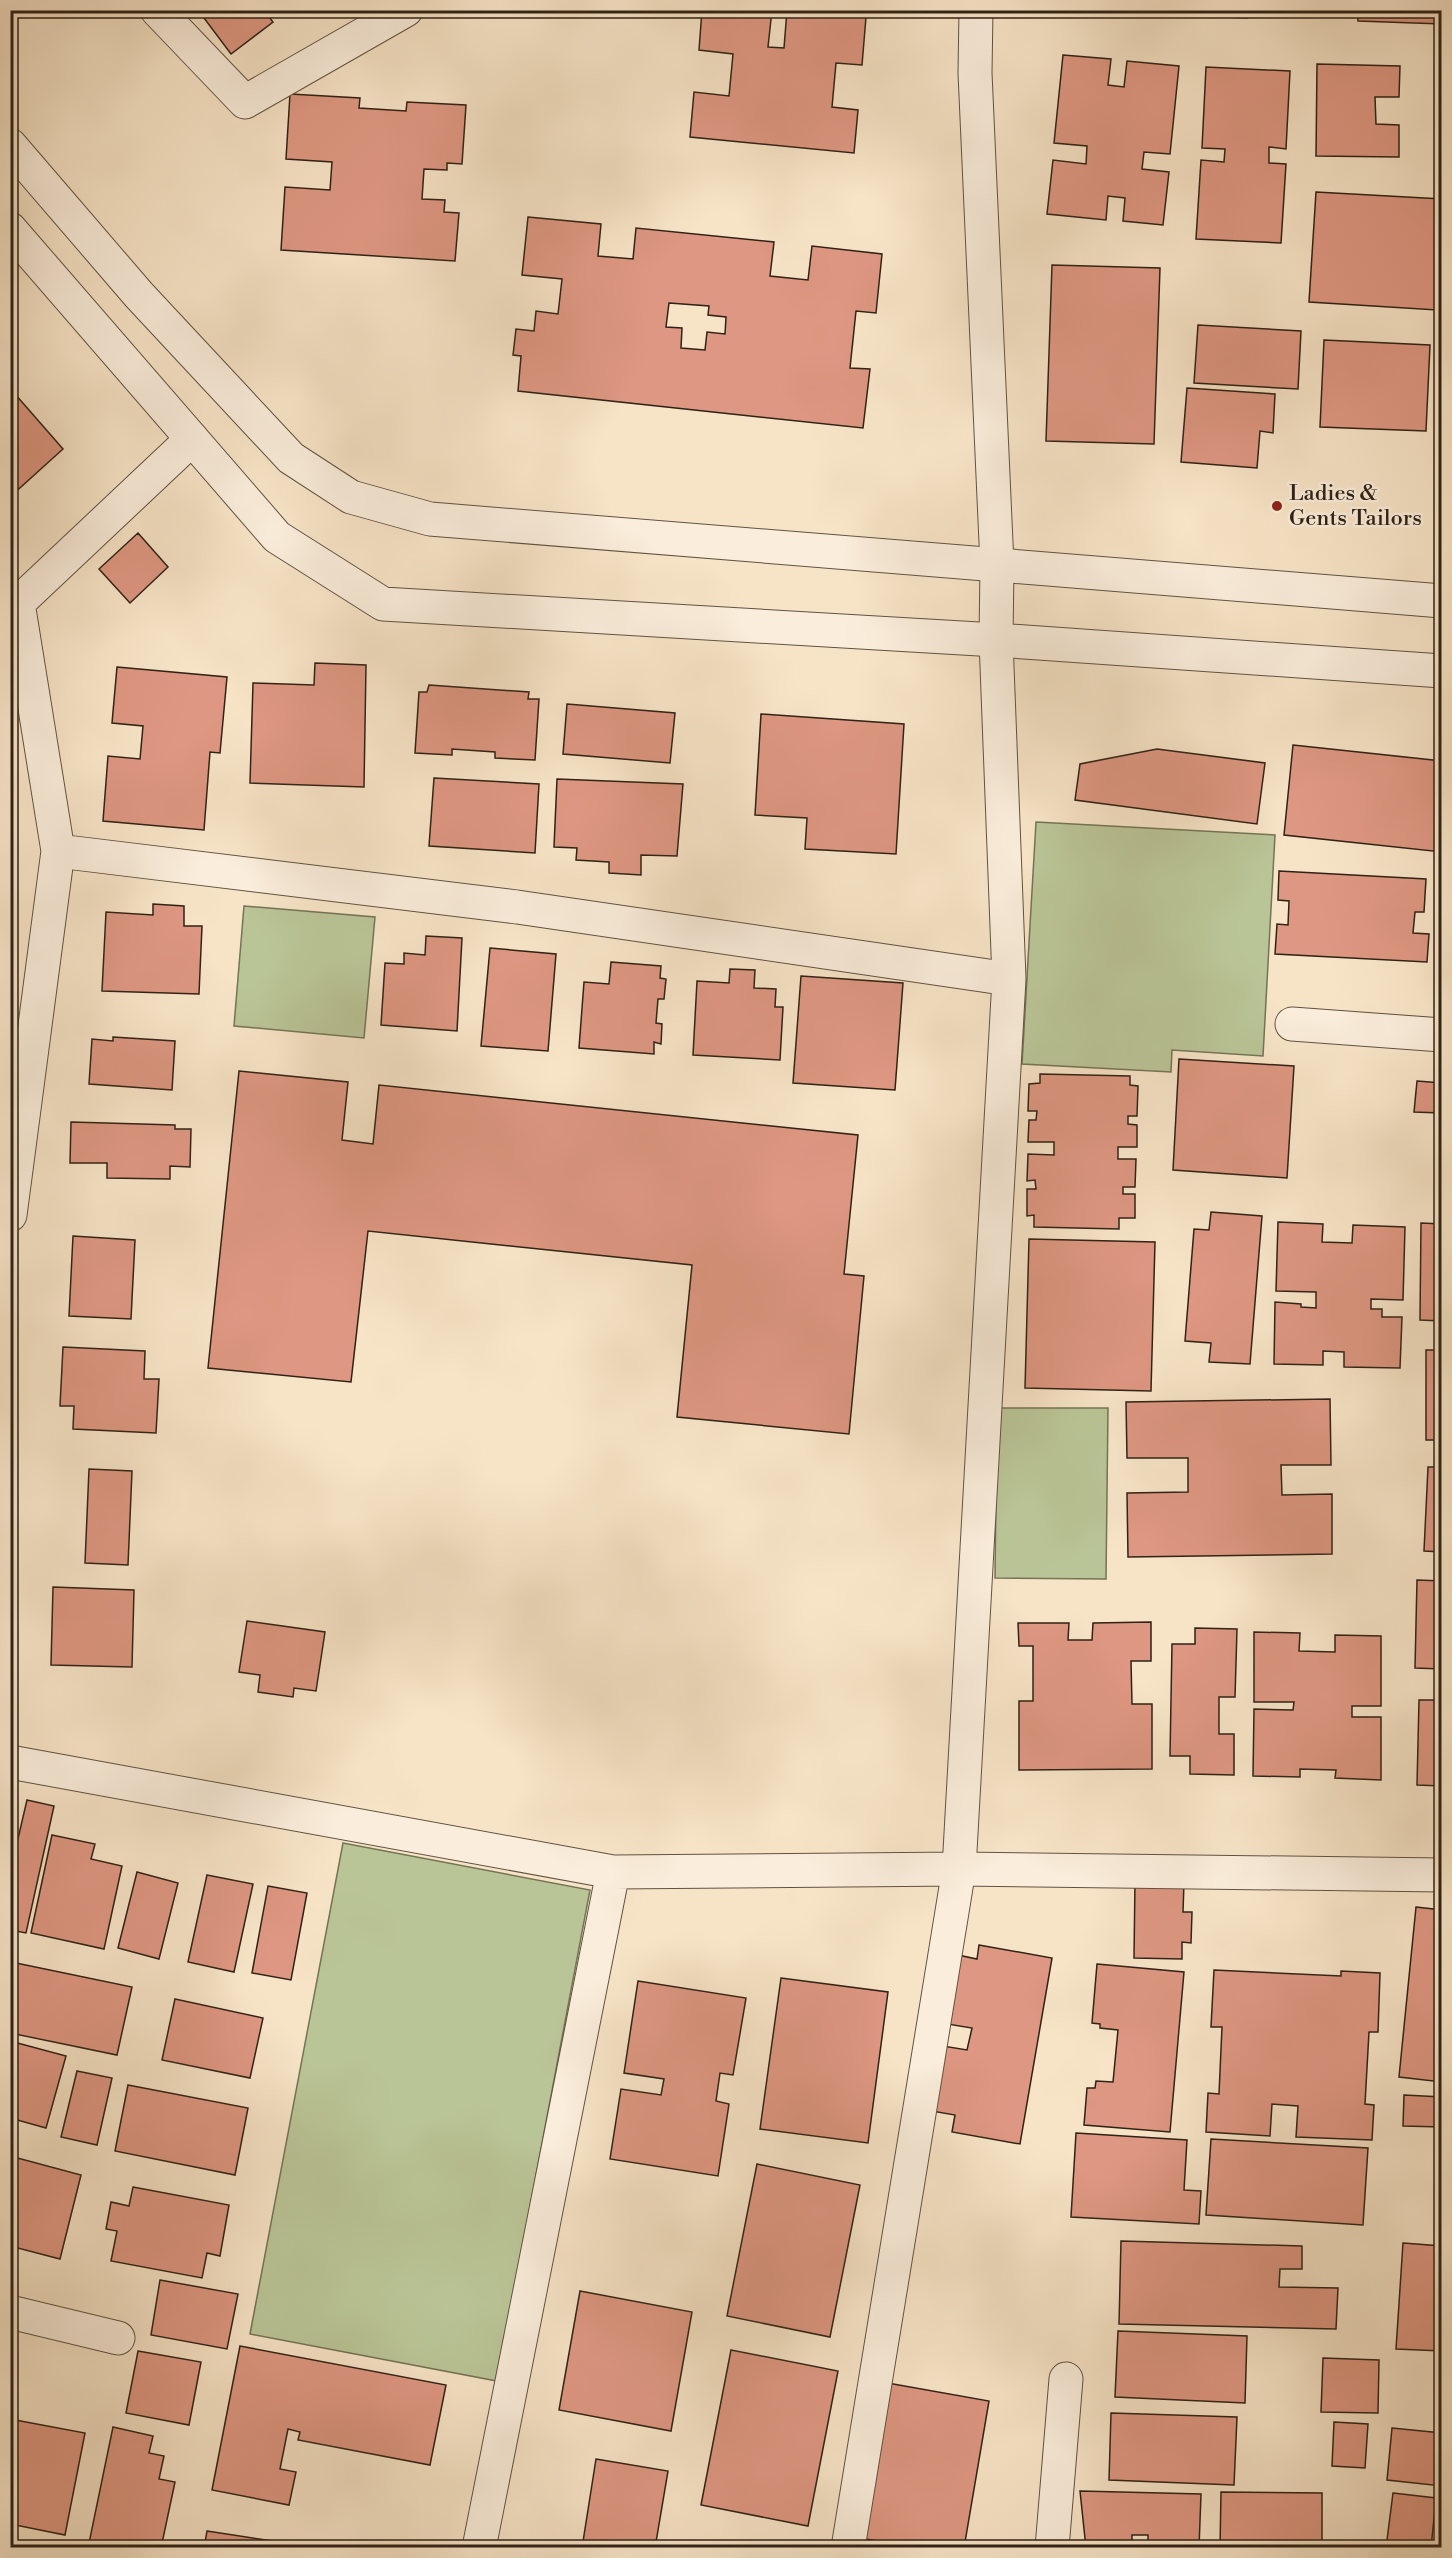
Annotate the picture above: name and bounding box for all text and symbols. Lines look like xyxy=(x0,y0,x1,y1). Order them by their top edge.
place label: Ladies & Gents Tailors xyxy=(1289,480,1422,532)
marker: Ladies & Gents Tailors xyxy=(1270,499,1284,513)

